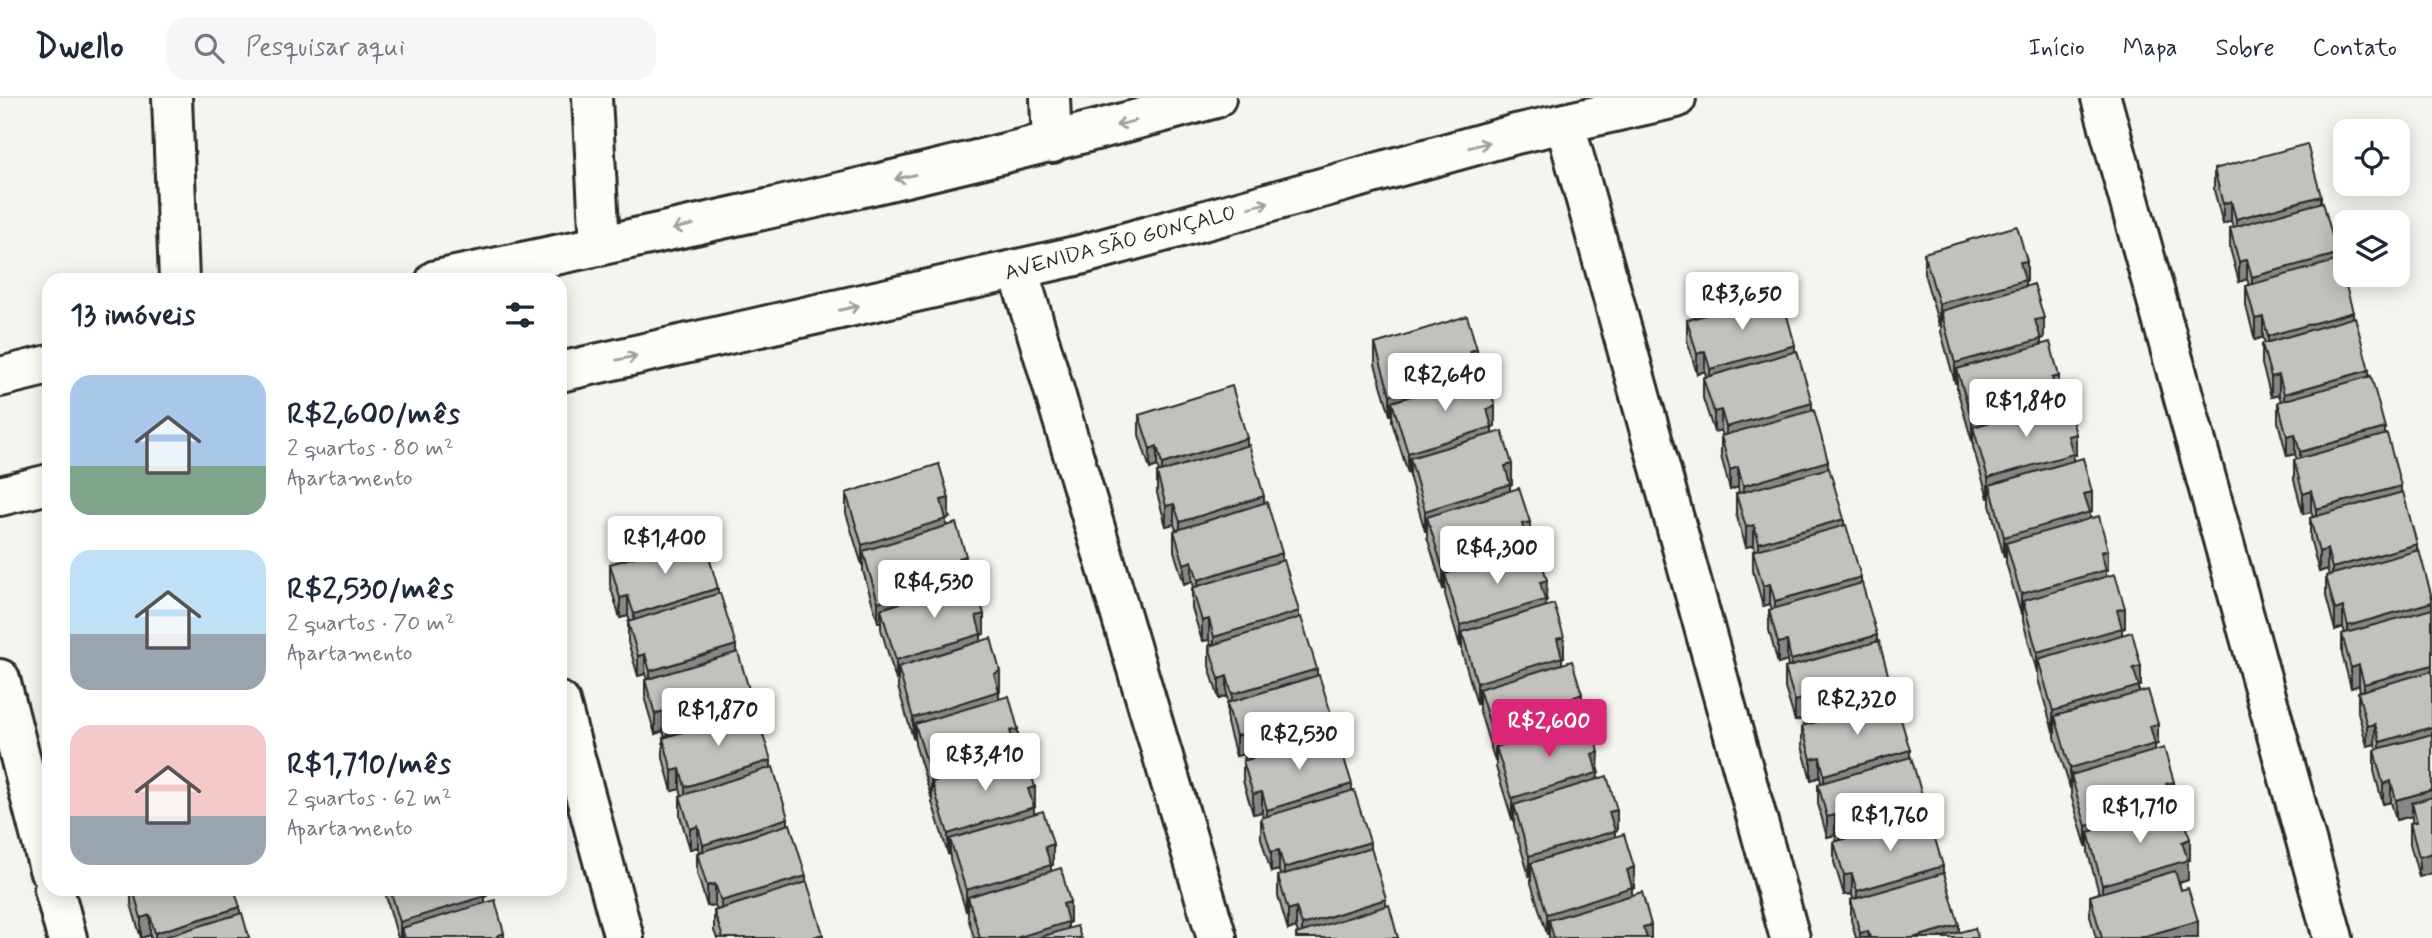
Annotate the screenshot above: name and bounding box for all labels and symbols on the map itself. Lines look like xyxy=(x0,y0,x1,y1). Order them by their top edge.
one-way arrow xyxy=(1115,117,1137,130)
one-way arrow xyxy=(1467,137,1489,150)
one-way arrow xyxy=(894,170,917,184)
one-way arrow xyxy=(1248,198,1270,211)
street label: AVENIDA SÃO GONÇALO xyxy=(1001,199,1239,287)
one-way arrow xyxy=(673,221,695,234)
pin: R$3,650 xyxy=(1677,272,1807,332)
one-way arrow xyxy=(837,301,860,314)
one-way arrow xyxy=(615,351,638,365)
pin: R$2,640 xyxy=(1380,354,1510,413)
pin: R$1,840 xyxy=(1961,380,2091,439)
pin: R$1,400 xyxy=(600,517,730,576)
pin: R$4,300 xyxy=(1432,526,1562,586)
pin: R$4,530 xyxy=(869,560,999,620)
pin: R$2,320 xyxy=(1792,678,1922,737)
pin: R$1,870 xyxy=(653,688,783,748)
pin: R$2,600 xyxy=(1484,700,1614,759)
pin: R$2,530 xyxy=(1234,712,1364,772)
pin: R$3,410 xyxy=(920,734,1050,793)
pin: R$1,710 xyxy=(2075,786,2205,845)
pin: R$1,760 xyxy=(1825,794,1955,853)

